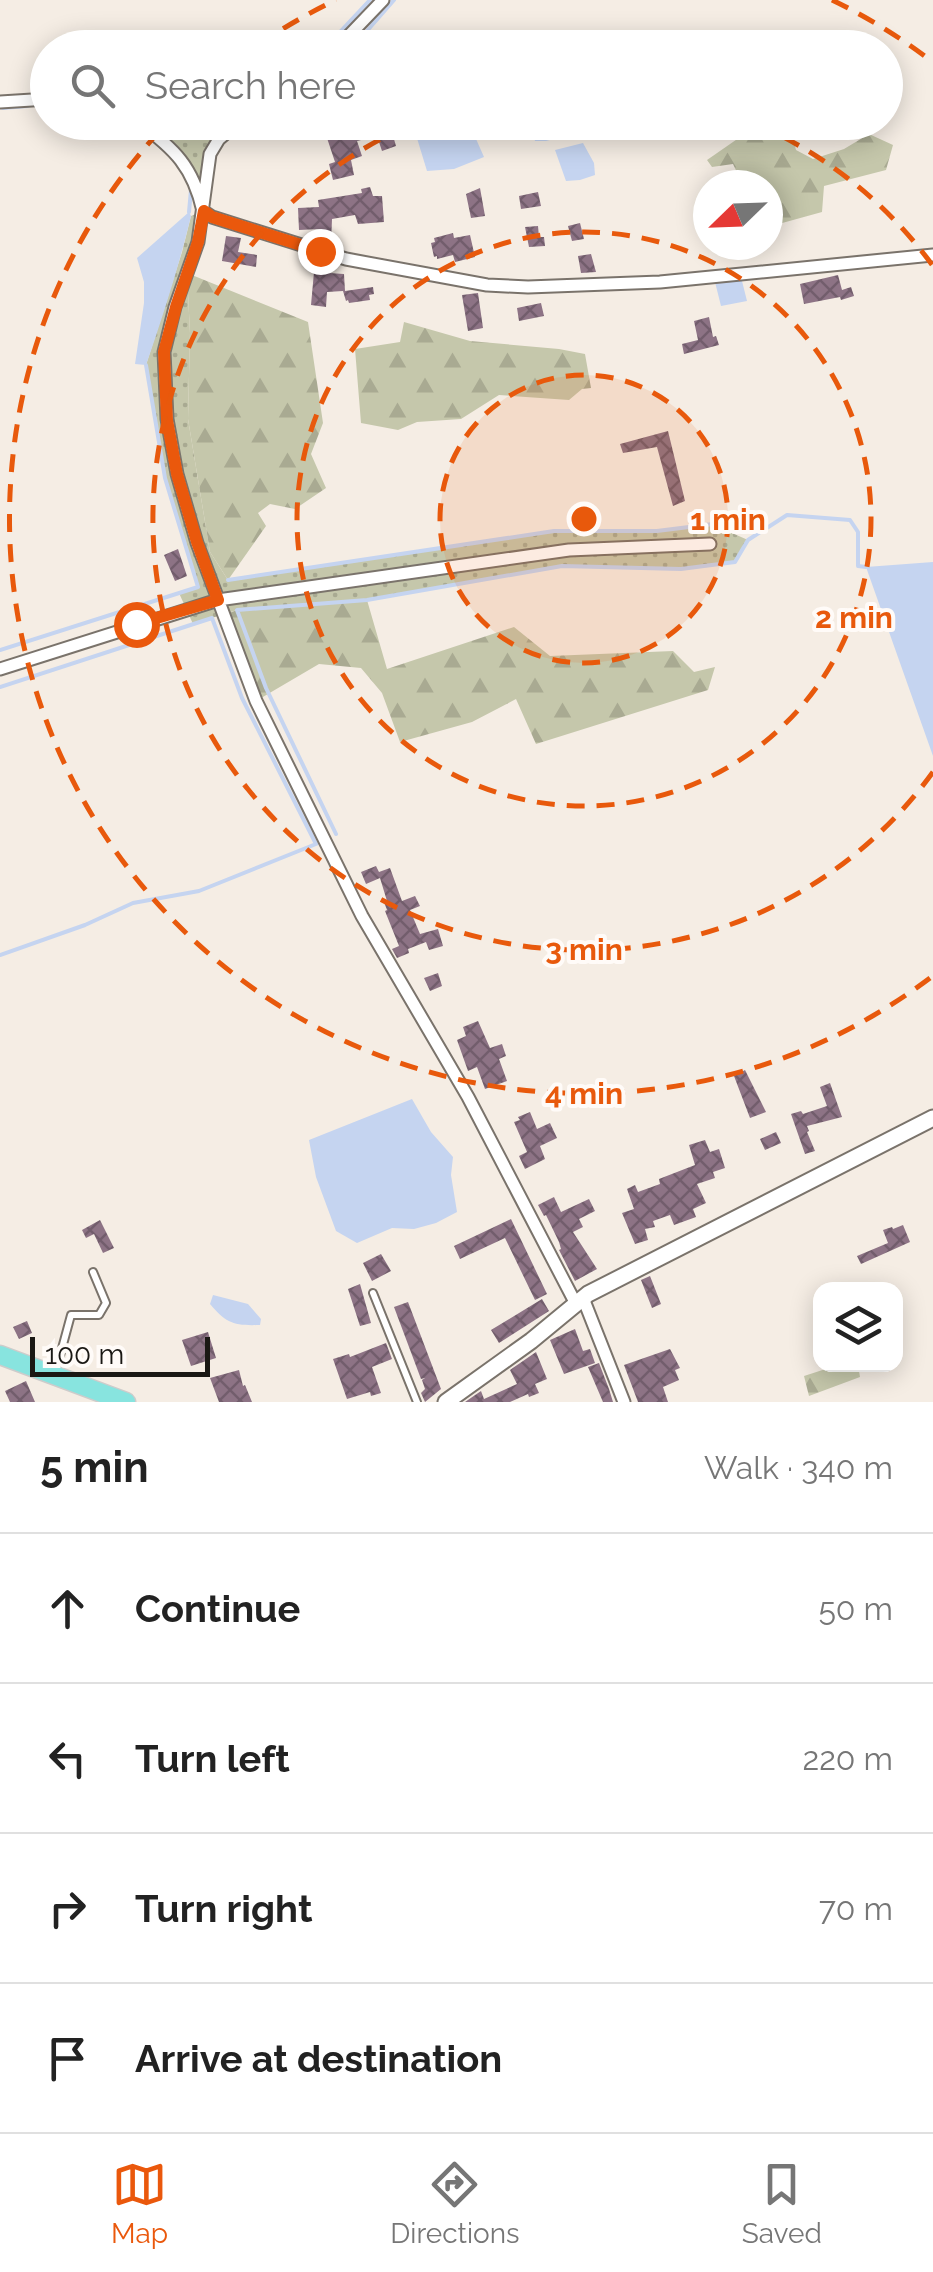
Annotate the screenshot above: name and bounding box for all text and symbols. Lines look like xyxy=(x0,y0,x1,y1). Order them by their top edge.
search box xyxy=(30,30,903,140)
icon: search xyxy=(65,58,120,113)
text: Search here xyxy=(145,63,356,108)
north arrow xyxy=(693,170,783,260)
route end xyxy=(298,229,344,275)
centre of rings xyxy=(566,501,602,537)
text: 1 min xyxy=(690,502,766,537)
text: 2 min xyxy=(815,600,893,635)
route start xyxy=(114,602,160,648)
text: 3 min xyxy=(545,932,623,967)
text: 4 min xyxy=(545,1076,623,1111)
map controls xyxy=(813,1282,903,1372)
button: layers xyxy=(813,1282,903,1372)
scale bar xyxy=(30,1332,210,1376)
text: 100 m xyxy=(45,1338,124,1371)
text: 5 min xyxy=(40,1443,149,1492)
text: Walk · 340 m xyxy=(704,1449,893,1486)
icon: ahead xyxy=(40,1581,95,1636)
text: Continue xyxy=(135,1586,300,1631)
text: 50 m xyxy=(818,1590,893,1627)
icon: left xyxy=(40,1731,95,1786)
text: Turn left xyxy=(135,1736,290,1781)
text: 220 m xyxy=(803,1740,893,1777)
icon: right xyxy=(40,1881,95,1936)
text: Turn right xyxy=(135,1886,312,1931)
text: 70 m xyxy=(819,1890,893,1927)
icon: arrive xyxy=(40,2031,95,2086)
text: Arrive at destination xyxy=(135,2036,502,2081)
tab: Map xyxy=(111,2157,168,2250)
tab: Directions xyxy=(390,2157,520,2250)
tab: Saved xyxy=(742,2157,822,2250)

